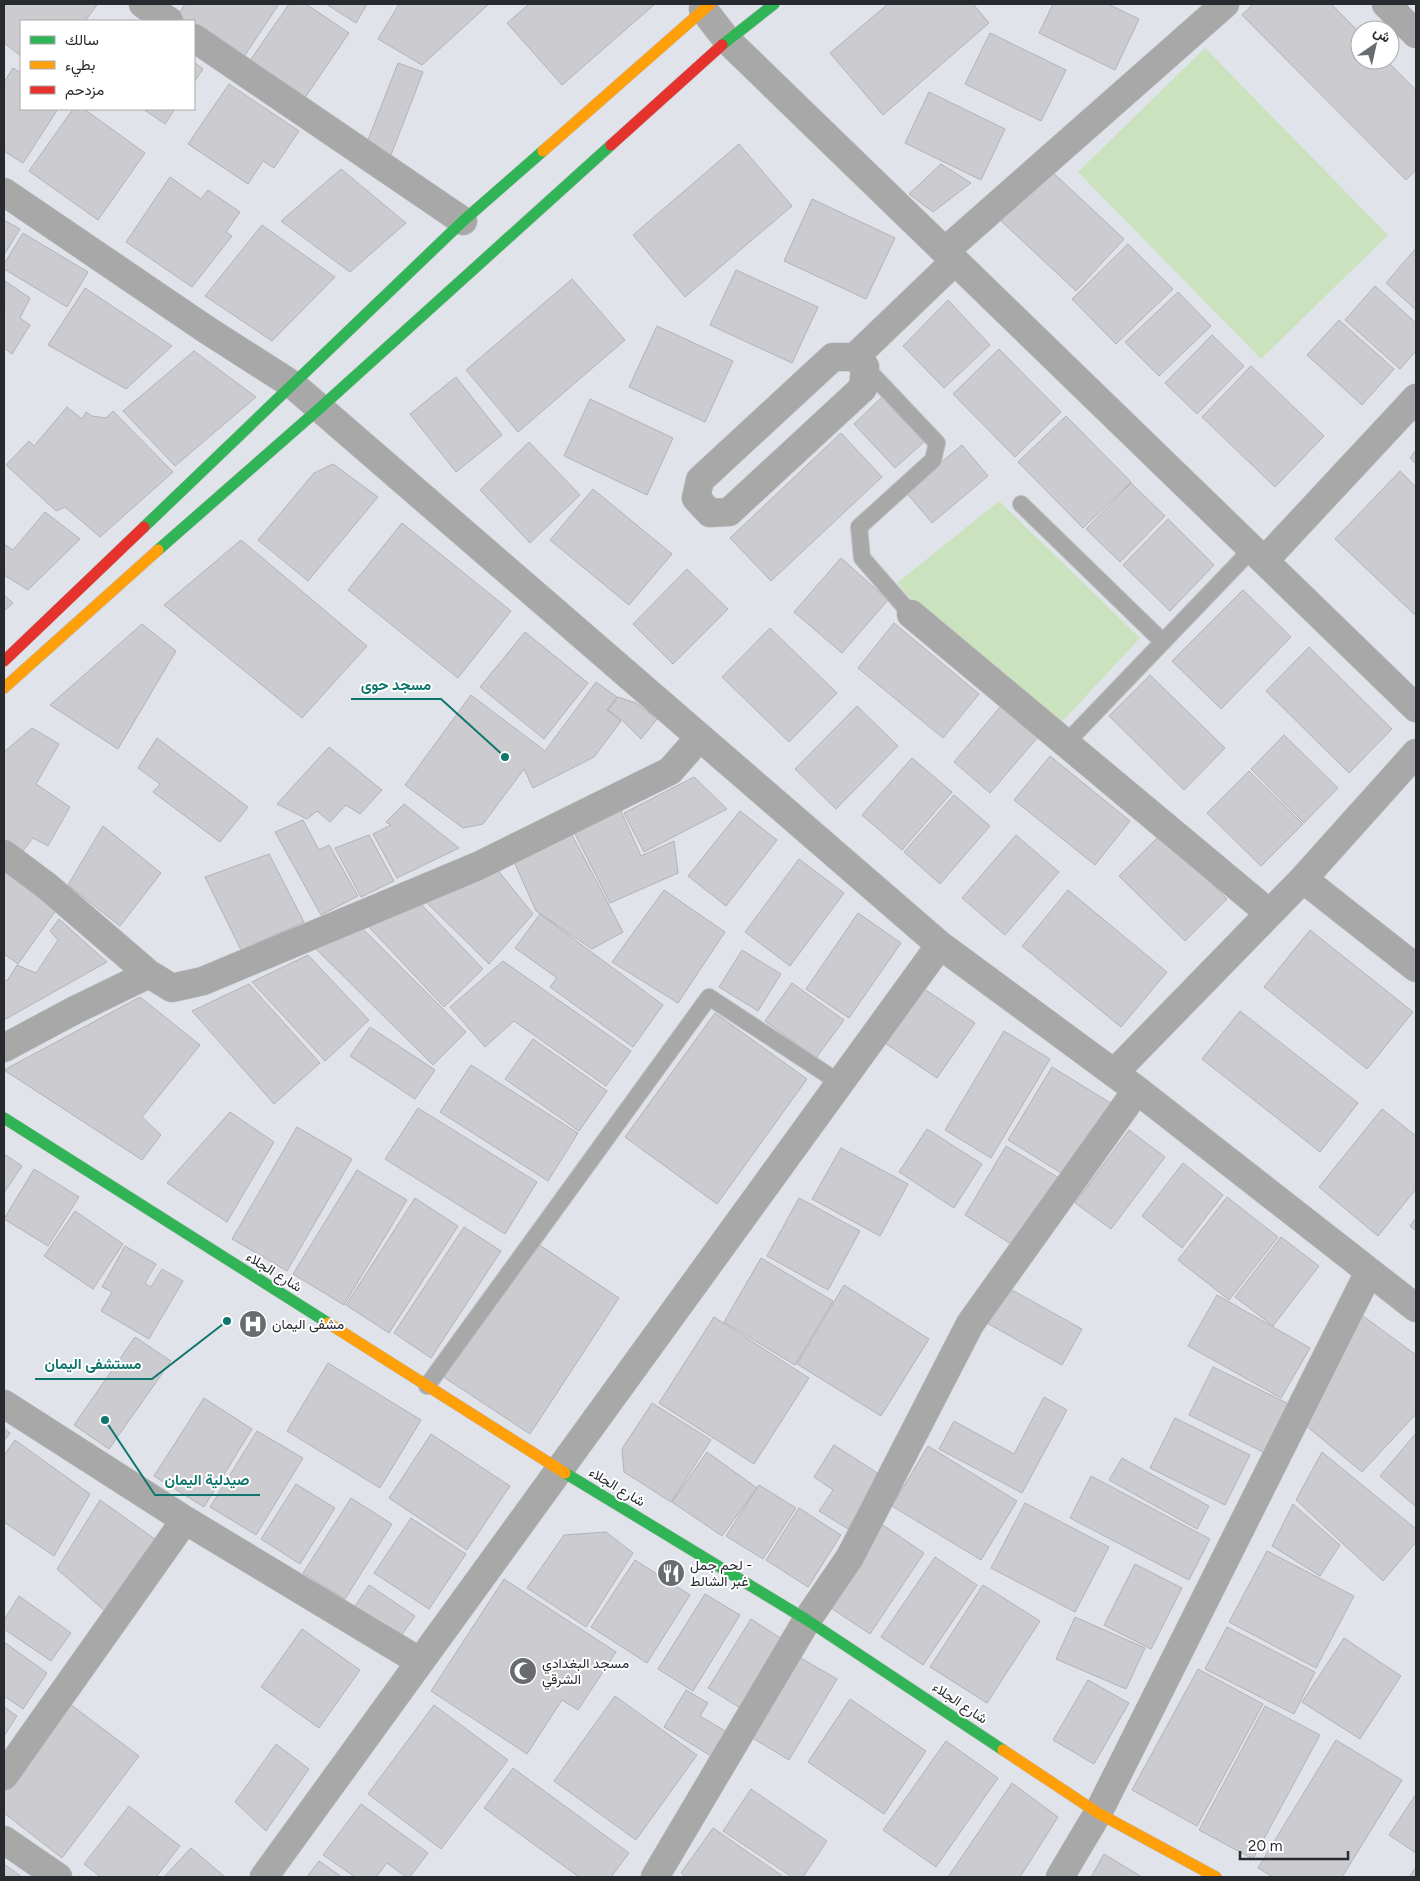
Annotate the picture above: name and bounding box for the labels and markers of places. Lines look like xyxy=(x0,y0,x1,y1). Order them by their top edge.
callout: مسجد حوى xyxy=(351,669,441,699)
hospital icon: مشفى اليمان xyxy=(238,1309,268,1339)
place label: مشفى اليمان xyxy=(272,1316,344,1333)
callout: مستشفى اليمان xyxy=(35,1349,152,1379)
callout: صيدلية اليمان xyxy=(155,1465,260,1495)
place label: لحم جمل - غبر الشالط xyxy=(690,1557,752,1590)
restaurant icon: لحم جمل - غبر الشالط xyxy=(656,1558,686,1588)
place label: مسجد البغدادي الشرقي xyxy=(542,1655,629,1691)
mosque icon: مسجد البغدادي الشرقي xyxy=(508,1656,538,1686)

